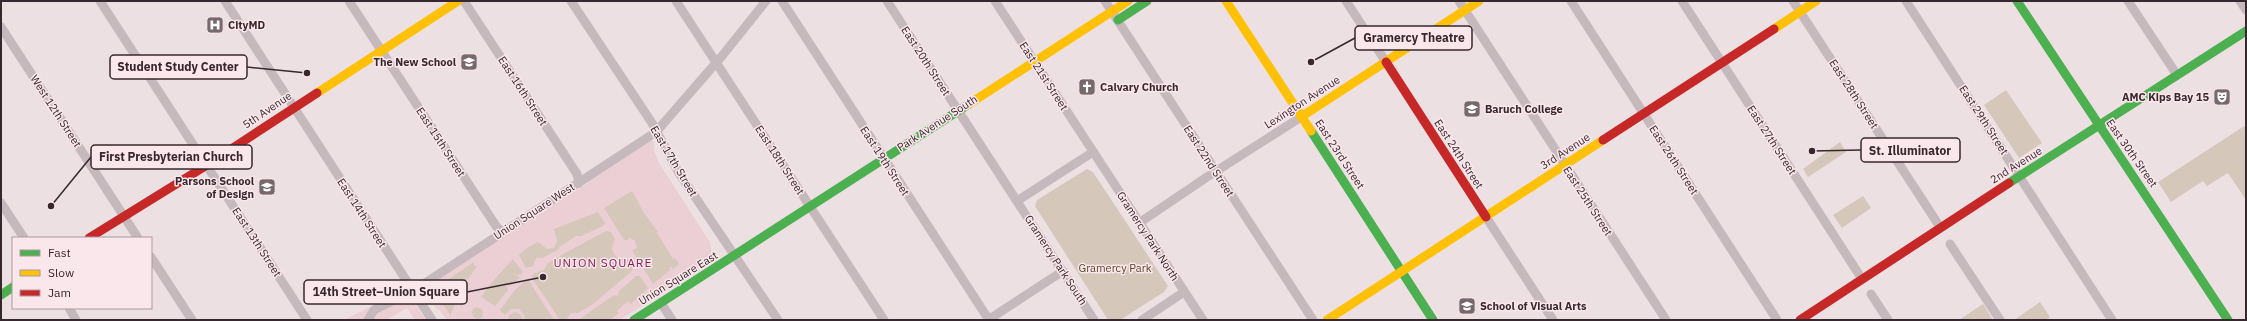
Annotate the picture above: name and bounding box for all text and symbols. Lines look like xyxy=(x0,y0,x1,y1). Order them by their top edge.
hospital icon: CityMD xyxy=(205,15,225,35)
place label: CityMD xyxy=(228,18,265,32)
street label: East 20th Street xyxy=(898,24,954,99)
callout: Gramercy Theatre xyxy=(1355,26,1472,50)
text: Gramercy Theatre xyxy=(1363,30,1465,45)
street label: East 21st Street xyxy=(1017,39,1071,113)
school or university icon: The New School xyxy=(459,52,479,72)
street label: East 16th Street xyxy=(495,54,551,129)
callout: Student Study Center xyxy=(110,55,247,79)
place label: The New School xyxy=(373,55,457,69)
street label: East 28th Street xyxy=(1826,57,1882,132)
text: Student Study Center xyxy=(117,59,239,74)
street label: West 12th Street xyxy=(27,72,85,150)
street label: Lexington Avenue xyxy=(1262,72,1342,132)
church icon: Calvary Church xyxy=(1077,77,1097,97)
place label: Calvary Church xyxy=(1100,80,1179,94)
street label: East 29th Street xyxy=(1956,83,2012,158)
theatre icon: AMC Kips Bay 15 xyxy=(2212,87,2232,107)
street label: 5th Avenue xyxy=(240,89,294,131)
place label: AMC Kips Bay 15 xyxy=(2122,90,2209,104)
street label: Park Avenue South xyxy=(894,92,980,154)
school or university icon: Baruch College xyxy=(1462,99,1482,119)
place label: Baruch College xyxy=(1485,102,1563,116)
street label: East 27th Street xyxy=(1744,103,1800,178)
street label: East 15th Street xyxy=(413,105,469,180)
street label: East 23rd Street xyxy=(1312,116,1368,192)
street label: East 30th Street xyxy=(2103,116,2161,190)
street label: East 24th Street xyxy=(1431,117,1487,192)
street label: East 17th Street xyxy=(647,123,701,199)
street label: East 18th Street xyxy=(752,123,808,198)
street label: East 22nd Street xyxy=(1181,123,1237,200)
street label: East 26th Street xyxy=(1646,123,1702,198)
street label: East 19th Street xyxy=(857,124,913,199)
street label: 3rd Avenue xyxy=(1538,130,1592,172)
callout: St. Illuminator xyxy=(1861,138,1960,162)
text: St. Illuminator xyxy=(1869,143,1951,158)
street label: 2nd Avenue xyxy=(1987,144,2045,186)
callout: First Presbyterian Church xyxy=(91,145,252,169)
text: First Presbyterian Church xyxy=(99,149,243,164)
street label: East 25th Street xyxy=(1560,164,1616,239)
place label: Parsons School of Design xyxy=(175,174,255,201)
street label: East 14th Street xyxy=(334,176,390,251)
school or university icon: Parsons School of Design xyxy=(257,177,277,197)
street label: Union Square West xyxy=(491,180,577,242)
street label: Gramercy Park North xyxy=(1114,189,1182,283)
street label: East 13th Street xyxy=(229,205,285,280)
street label: Gramercy Park South xyxy=(1022,212,1090,308)
legend xyxy=(12,237,152,309)
text: Fast xyxy=(48,245,71,260)
street label: Union Square East xyxy=(636,248,720,308)
district label: UNION SQUARE xyxy=(553,255,653,270)
park label: Gramercy Park xyxy=(1078,261,1152,275)
text: Slow xyxy=(48,265,74,280)
callout: 14th Street–Union Square xyxy=(304,280,467,304)
text: 14th Street–Union Square xyxy=(313,284,460,299)
text: Jam xyxy=(48,285,71,300)
school or university icon: School of Visual Arts xyxy=(1457,296,1477,316)
place label: School of Visual Arts xyxy=(1480,299,1587,313)

